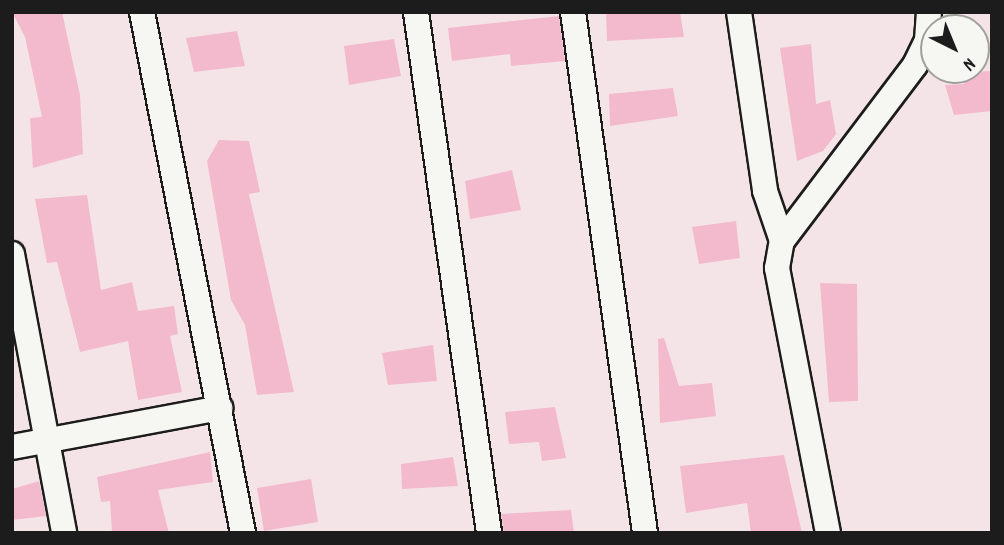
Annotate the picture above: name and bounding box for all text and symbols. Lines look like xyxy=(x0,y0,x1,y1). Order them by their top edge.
north arrow xyxy=(920,14,990,84)
text: N xyxy=(956,50,981,76)

